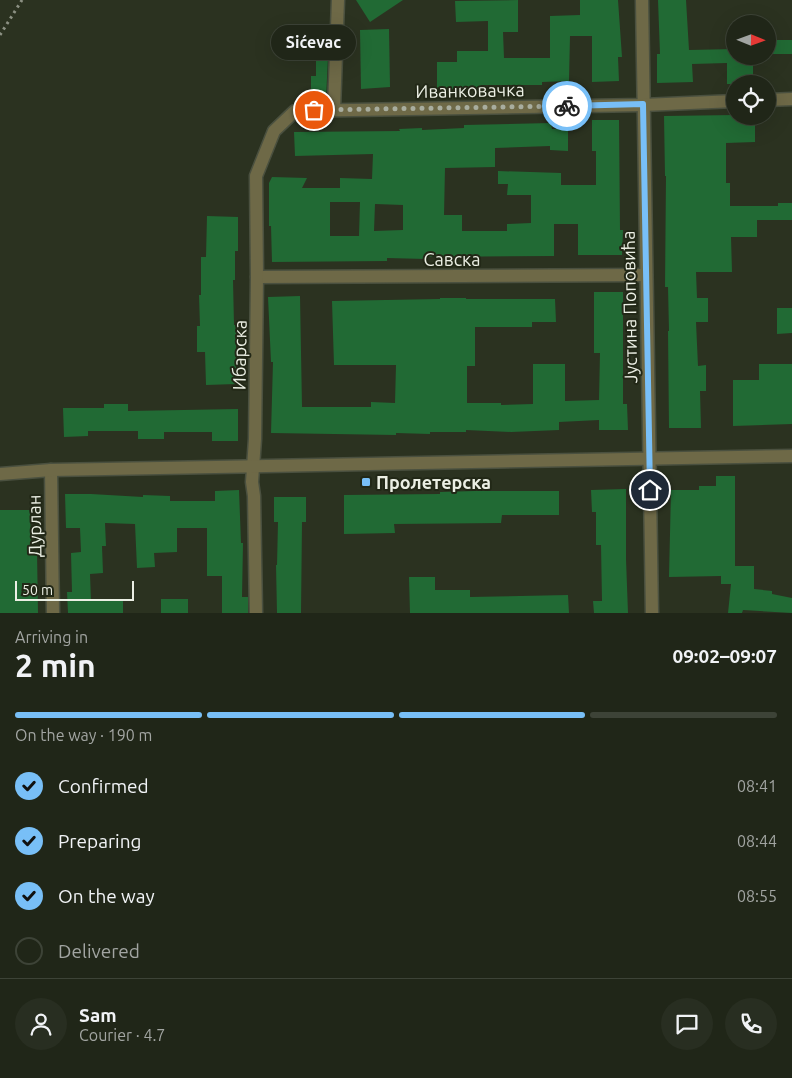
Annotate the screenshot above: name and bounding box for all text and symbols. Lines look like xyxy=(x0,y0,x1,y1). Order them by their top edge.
north arrow xyxy=(726,15,776,65)
map controls xyxy=(726,15,776,125)
callout: Sićevac xyxy=(272,25,356,60)
text: Sićevac xyxy=(286,33,341,51)
button: locate xyxy=(726,75,776,125)
street label: Иванковачка xyxy=(415,79,525,101)
courier xyxy=(542,81,592,131)
pin xyxy=(293,89,335,131)
icon: bike xyxy=(553,92,581,120)
icon: bag xyxy=(300,96,328,124)
street label: Јустина Поповића xyxy=(618,231,640,383)
street label: Савска xyxy=(423,249,481,269)
street label: Ибарска xyxy=(228,320,250,390)
pin xyxy=(629,469,671,511)
place label: Пролетерска xyxy=(376,472,491,492)
marker: Пролетерска xyxy=(360,476,372,488)
icon: home xyxy=(636,476,664,504)
street label: Дурлан xyxy=(23,495,45,557)
scale bar xyxy=(15,578,134,601)
text: 50 m xyxy=(22,582,53,598)
text: Arriving in xyxy=(15,628,88,646)
text: 09:02–09:07 xyxy=(672,645,777,667)
text: 2 min xyxy=(15,647,96,683)
text: On the way · 190 m xyxy=(15,726,152,744)
icon: check xyxy=(15,772,43,800)
text: Confirmed xyxy=(58,775,149,797)
text: 08:41 xyxy=(737,777,777,795)
icon: check xyxy=(15,827,43,855)
text: Preparing xyxy=(58,830,142,852)
text: 08:44 xyxy=(737,832,777,850)
icon: check xyxy=(15,882,43,910)
text: On the way xyxy=(58,885,155,907)
text: 08:55 xyxy=(737,887,777,905)
text: Delivered xyxy=(58,940,140,962)
button: person xyxy=(15,998,67,1050)
button: chat xyxy=(661,998,713,1050)
button: phone xyxy=(725,998,777,1050)
text: Sam xyxy=(79,1004,117,1026)
text: Courier · 4.7 xyxy=(79,1026,165,1044)

